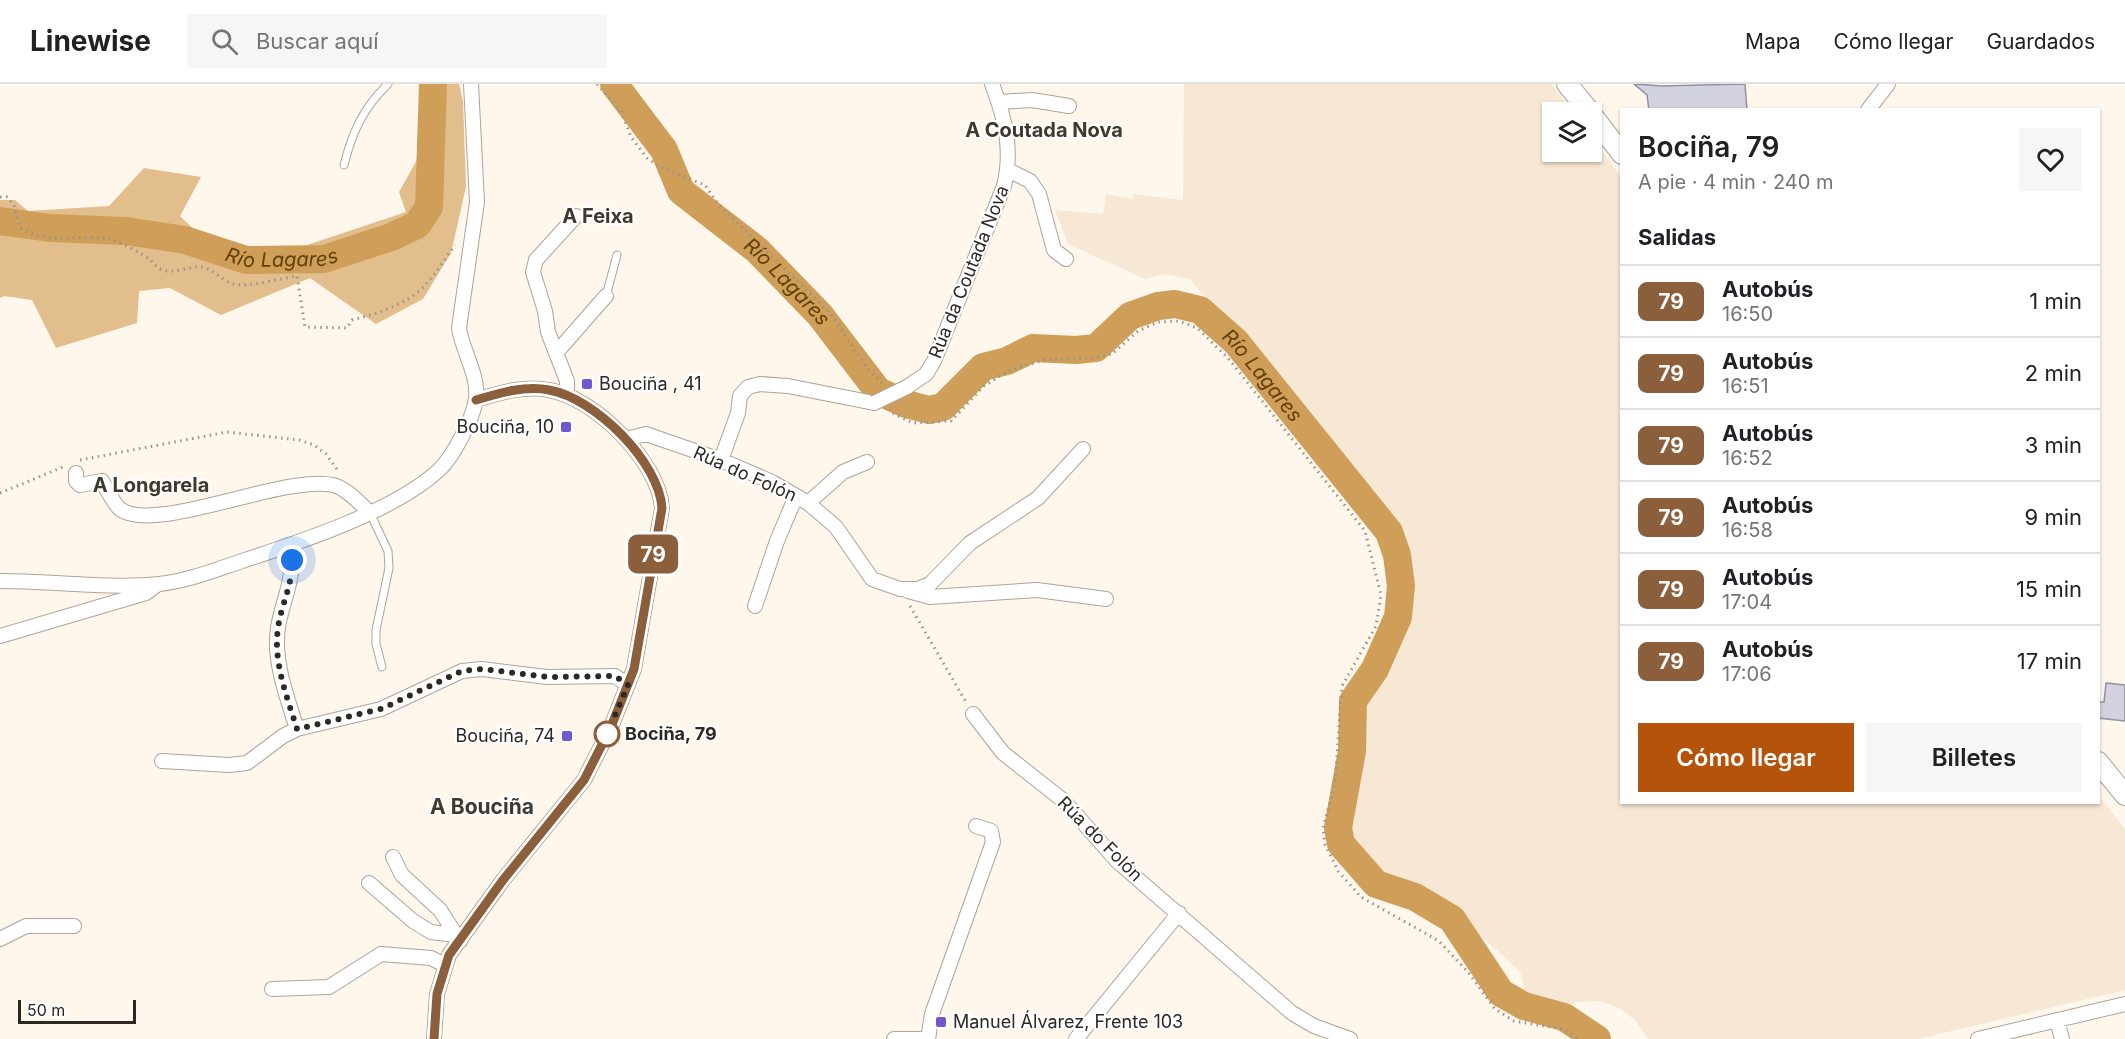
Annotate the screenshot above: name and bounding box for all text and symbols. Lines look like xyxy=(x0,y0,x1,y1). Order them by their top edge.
search box xyxy=(187,14,607,68)
text: Linewise xyxy=(30,24,151,58)
icon: search xyxy=(208,25,241,58)
text: Buscar aquí xyxy=(256,28,379,54)
text: Mapa xyxy=(1745,29,1801,54)
text: Cómo llegar xyxy=(1834,29,1953,54)
text: Guardados xyxy=(1986,29,2095,54)
map controls xyxy=(1542,102,1602,162)
button: layers xyxy=(1542,102,1602,162)
district label: A Coutada Nova xyxy=(965,118,1123,142)
button: heart xyxy=(2019,128,2082,191)
text: Bociña, 79 xyxy=(1638,130,1780,164)
text: A pie · 4 min · 240 m xyxy=(1638,170,1834,194)
street label: Rúa da Coutada Nova xyxy=(924,182,1013,361)
district label: A Feixa xyxy=(562,204,634,228)
text: Salidas xyxy=(1638,224,1716,250)
water label: Río Lagares xyxy=(740,233,835,330)
water label: Río Lagares xyxy=(222,242,341,272)
text: Autobús xyxy=(1722,276,1813,302)
text: 1 min xyxy=(2029,288,2082,314)
text: 79 xyxy=(1658,289,1684,314)
text: 16:50 xyxy=(1722,302,1773,326)
water label: Río Lagares xyxy=(1218,324,1307,427)
text: Autobús xyxy=(1722,348,1813,374)
text: 2 min xyxy=(2025,360,2082,386)
text: 79 xyxy=(1658,361,1684,386)
place label: Bouciña , 41 xyxy=(599,373,702,394)
text: 16:51 xyxy=(1722,374,1769,398)
marker: Bouciña , 41 xyxy=(580,377,594,391)
place label: Bouciña, 10 xyxy=(456,416,554,437)
marker: Bouciña, 10 xyxy=(559,420,573,434)
text: Autobús xyxy=(1722,420,1813,446)
text: 3 min xyxy=(2025,432,2082,458)
text: 79 xyxy=(1658,433,1684,458)
street label: Rúa do Folón xyxy=(690,441,800,506)
text: 16:52 xyxy=(1722,446,1773,470)
district label: A Longarela xyxy=(93,473,209,497)
text: Autobús xyxy=(1722,492,1813,518)
text: 9 min xyxy=(2025,504,2082,530)
text: 79 xyxy=(1658,505,1684,530)
text: 16:58 xyxy=(1722,518,1773,542)
line badge: 79 xyxy=(626,534,680,574)
text: 79 xyxy=(640,542,666,567)
your location xyxy=(277,545,307,575)
text: Autobús xyxy=(1722,564,1813,590)
text: 15 min xyxy=(2016,576,2082,602)
text: 79 xyxy=(1658,577,1684,602)
text: 17:04 xyxy=(1722,590,1772,614)
text: Autobús xyxy=(1722,636,1813,662)
text: 17 min xyxy=(2017,648,2082,674)
text: 79 xyxy=(1658,649,1684,674)
text: 17:06 xyxy=(1722,662,1772,686)
marker: Bociña, 79 xyxy=(594,721,620,747)
place label: Bociña, 79 xyxy=(625,723,717,744)
button: Cómo llegar xyxy=(1638,723,1854,792)
button: Billetes xyxy=(1866,723,2082,792)
place label: Bouciña, 74 xyxy=(455,725,555,746)
marker: Bouciña, 74 xyxy=(560,729,574,743)
street label: Rúa do Folón xyxy=(1054,792,1147,885)
district label: A Bouciña xyxy=(430,794,534,819)
scale bar xyxy=(18,997,136,1024)
text: 50 m xyxy=(27,1000,65,1020)
place label: Manuel Álvarez, Frente 103 xyxy=(953,1010,1183,1032)
marker: Manuel Álvarez, Frente 103 xyxy=(934,1015,948,1029)

